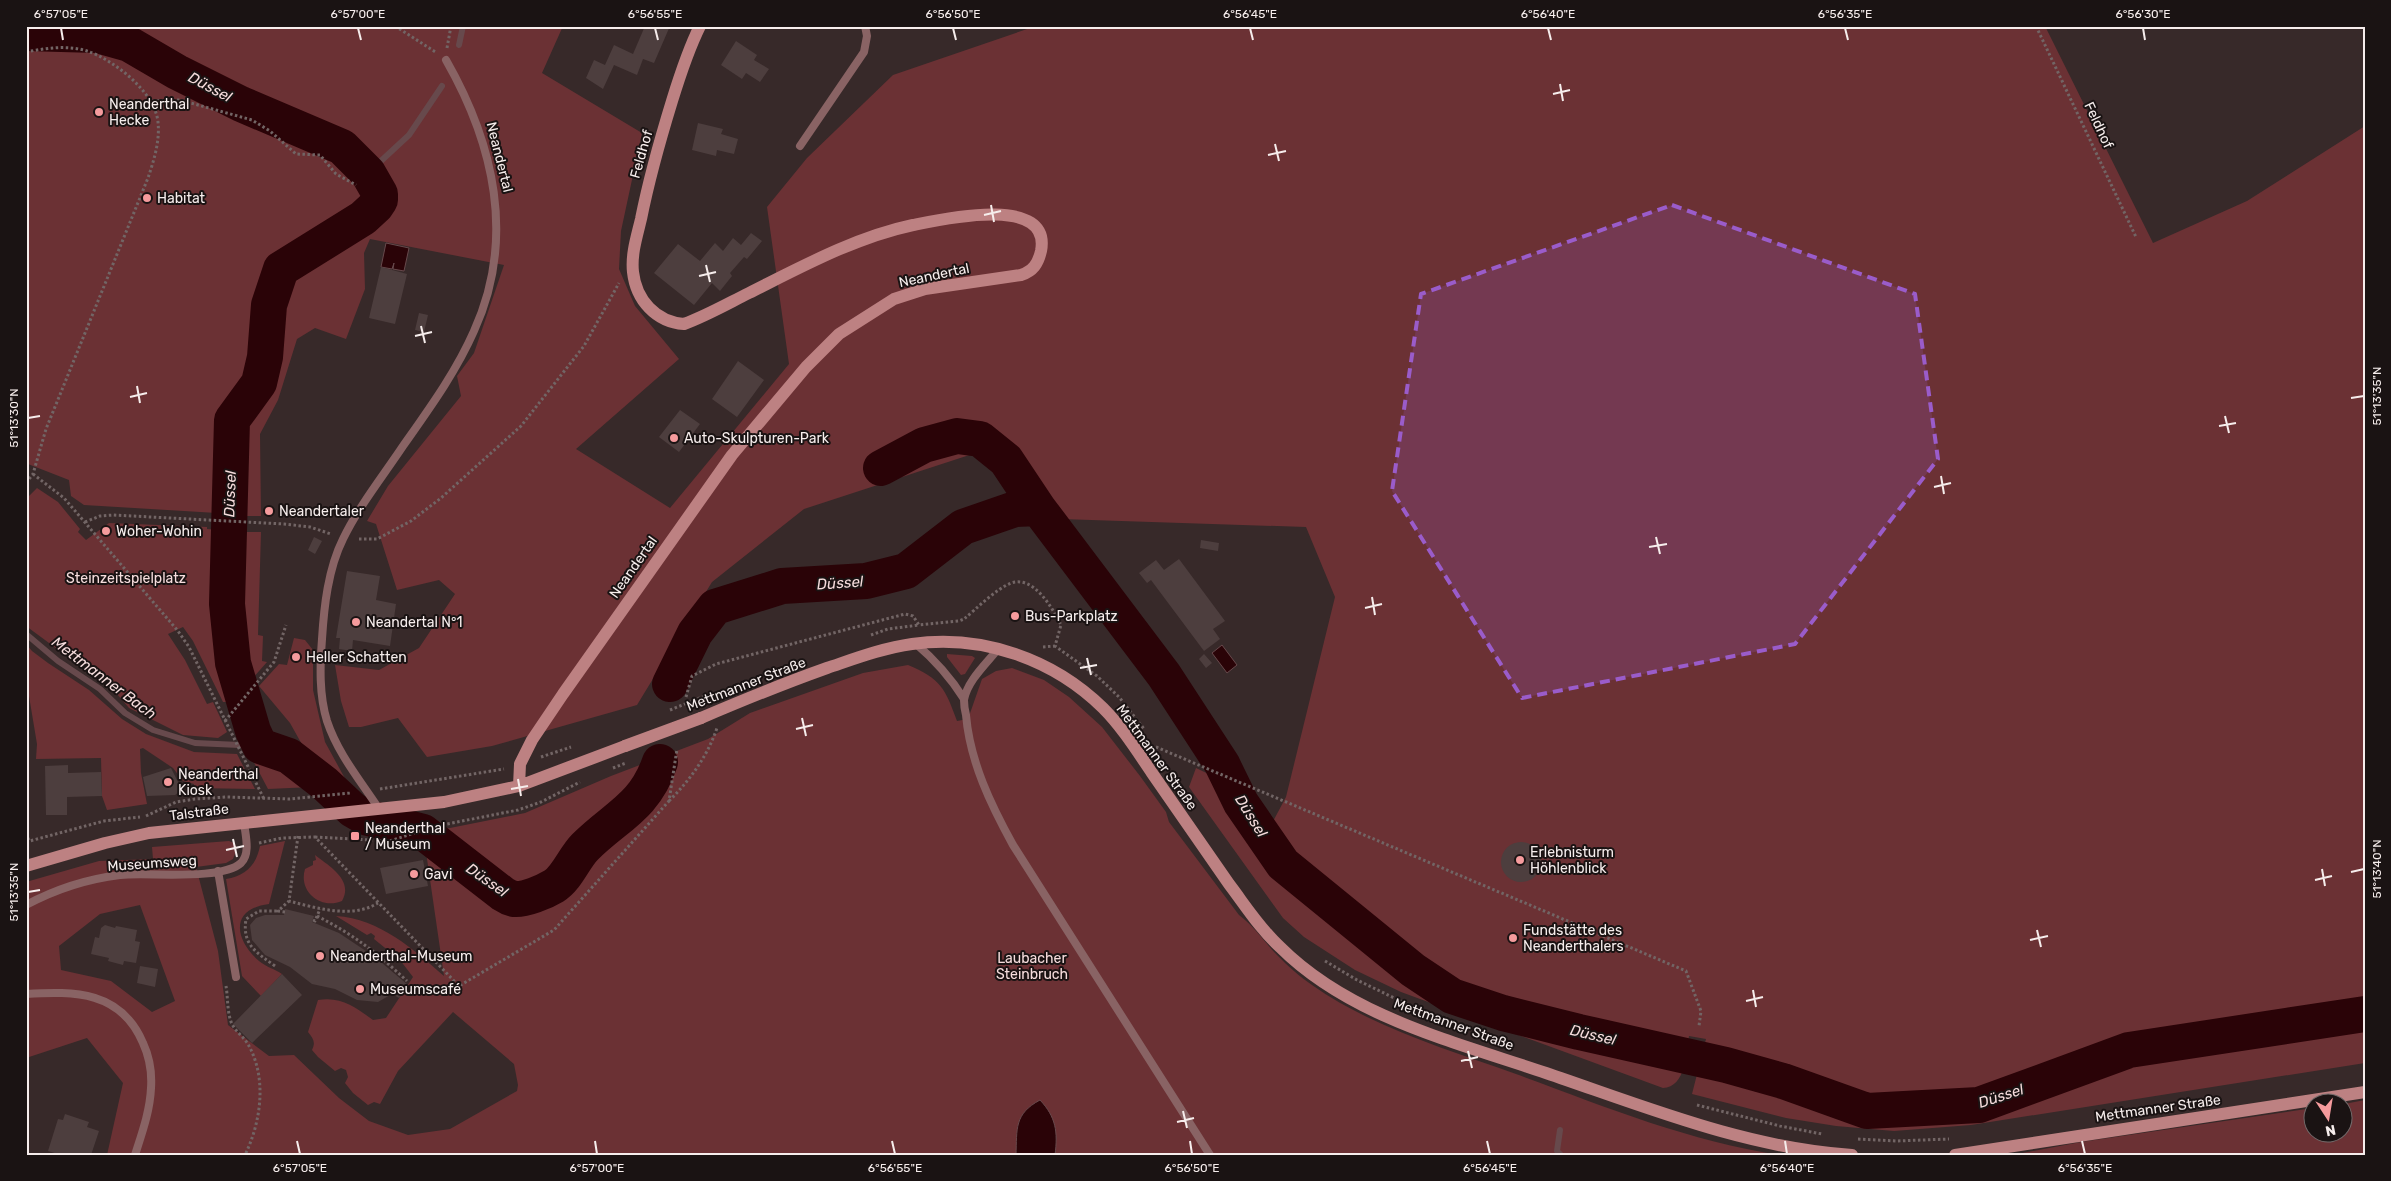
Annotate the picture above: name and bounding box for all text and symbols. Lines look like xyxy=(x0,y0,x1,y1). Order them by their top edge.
text: 6°57'05"E xyxy=(34,7,88,21)
text: 6°57'00"E xyxy=(331,7,385,21)
text: 6°56'55"E xyxy=(628,7,682,21)
text: 6°56'50"E xyxy=(926,7,980,21)
text: 6°56'45"E xyxy=(1223,7,1277,21)
text: 6°56'40"E xyxy=(1521,7,1575,21)
text: 6°56'35"E xyxy=(1818,7,1872,21)
text: 6°56'30"E xyxy=(2115,7,2171,21)
water label: Düssel xyxy=(185,68,235,106)
place label: Neanderthal Hecke xyxy=(109,96,189,129)
street label: Feldhof xyxy=(2080,99,2117,152)
marker: Neanderthal Hecke xyxy=(93,106,105,118)
street label: Neandertal xyxy=(483,120,516,194)
street label: Feldhof xyxy=(626,127,657,180)
place label: Habitat xyxy=(157,190,206,207)
marker: Habitat xyxy=(141,192,153,204)
street label: Neandertal xyxy=(897,260,971,291)
text: 51°13'35"N xyxy=(2370,367,2384,425)
text: 51°13'30"N xyxy=(7,388,21,448)
place label: Auto-Skulpturen-Park xyxy=(684,430,830,447)
marker: Auto-Skulpturen-Park xyxy=(668,432,680,444)
water label: Düssel xyxy=(220,470,240,518)
place label: Neandertaler xyxy=(279,503,365,520)
marker: Neandertaler xyxy=(263,505,275,517)
place label: Woher-Wohin xyxy=(116,523,202,540)
marker: Woher-Wohin xyxy=(100,525,112,537)
street label: Neandertal xyxy=(606,533,661,602)
park label: Steinzeitspielplatz xyxy=(66,570,186,587)
water label: Düssel xyxy=(816,572,864,594)
place label: Bus-Parkplatz xyxy=(1025,608,1118,625)
marker: Bus-Parkplatz xyxy=(1009,610,1021,622)
place label: Neandertal N°1 xyxy=(366,614,462,631)
marker: Neandertal N°1 xyxy=(350,616,362,628)
water label: Mettmanner Bach xyxy=(48,633,160,723)
place label: Heller Schatten xyxy=(306,649,407,666)
marker: Heller Schatten xyxy=(290,651,302,663)
street label: Mettmanner Straße xyxy=(684,654,808,715)
street label: Mettmanner Straße xyxy=(1113,701,1201,814)
place label: Neanderthal Kiosk xyxy=(178,766,258,799)
marker: Neanderthal Kiosk xyxy=(162,776,174,788)
water label: Düssel xyxy=(1231,791,1271,841)
street label: Talstraße xyxy=(168,800,230,825)
place label: Neanderthal / Museum xyxy=(365,820,445,853)
marker: Neanderthal / Museum xyxy=(349,830,361,842)
text: 51°13'40"N xyxy=(2370,840,2384,898)
place label: Erlebnisturm Höhlenblick xyxy=(1530,844,1614,877)
street label: Museumsweg xyxy=(107,852,197,875)
marker: Erlebnisturm Höhlenblick xyxy=(1514,854,1526,866)
water label: Düssel xyxy=(463,859,512,901)
text: 51°13'35"N xyxy=(7,863,21,921)
place label: Gavi xyxy=(424,866,452,883)
marker: Gavi xyxy=(408,868,420,880)
place label: Fundstätte des Neanderthalers xyxy=(1523,922,1624,955)
marker: Fundstätte des Neanderthalers xyxy=(1507,932,1519,944)
place label: Neanderthal-Museum xyxy=(330,948,472,965)
marker: Neanderthal-Museum xyxy=(314,950,326,962)
park label: Laubacher Steinbruch xyxy=(996,950,1068,983)
place label: Museumscafé xyxy=(370,981,461,998)
marker: Museumscafé xyxy=(354,983,366,995)
street label: Mettmanner Straße xyxy=(1391,995,1516,1054)
water label: Düssel xyxy=(1568,1021,1618,1049)
water label: Düssel xyxy=(1976,1080,2026,1112)
street label: Mettmanner Straße xyxy=(2094,1091,2222,1126)
north arrow xyxy=(2304,1094,2354,1144)
text: N xyxy=(2324,1121,2337,1140)
text: 6°57'05"E xyxy=(273,1161,327,1175)
text: 6°57'00"E xyxy=(570,1161,624,1175)
text: 6°56'55"E xyxy=(868,1161,922,1175)
text: 6°56'50"E xyxy=(1165,1161,1219,1175)
text: 6°56'45"E xyxy=(1463,1161,1517,1175)
text: 6°56'40"E xyxy=(1760,1161,1814,1175)
text: 6°56'35"E xyxy=(2058,1161,2112,1175)

